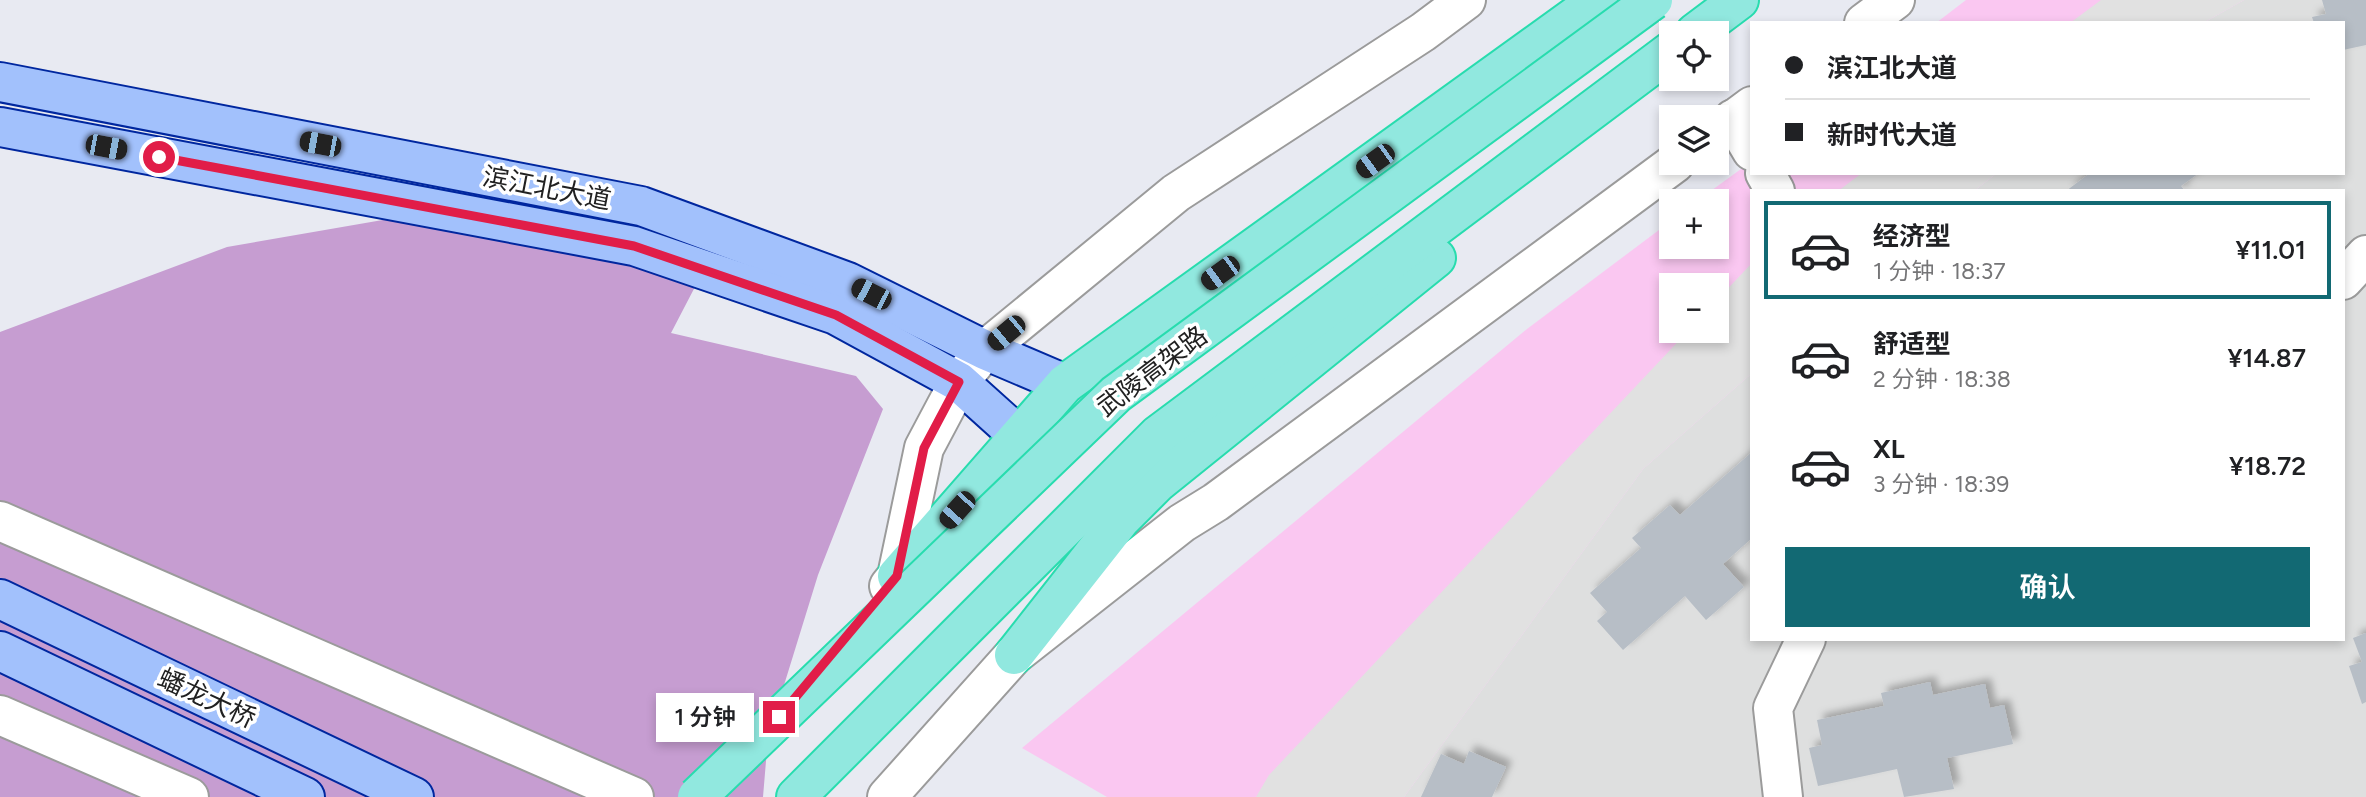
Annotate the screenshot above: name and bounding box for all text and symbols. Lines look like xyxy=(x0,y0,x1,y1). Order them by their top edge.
map controls xyxy=(1659,21,1729,343)
button: locate xyxy=(1659,21,1729,91)
text: 滨江北大道 xyxy=(1827,52,1957,84)
button: layers xyxy=(1659,105,1729,175)
text: 新时代大道 xyxy=(1827,119,1957,151)
car xyxy=(298,130,343,158)
car xyxy=(84,133,129,161)
car xyxy=(1352,140,1399,182)
route start xyxy=(143,141,175,173)
street label: 滨江北大道 xyxy=(480,160,614,216)
button: + xyxy=(1659,189,1729,259)
icon: car xyxy=(1789,219,1852,282)
text: 经济型 xyxy=(1873,220,1951,252)
text: ¥11.01 xyxy=(2236,234,2306,266)
car xyxy=(1197,252,1244,294)
text: 1 分钟 · 18:37 xyxy=(1873,257,2006,285)
button: − xyxy=(1659,273,1729,343)
car xyxy=(848,275,895,313)
car xyxy=(984,311,1029,355)
street label: 武陵高架路 xyxy=(1090,319,1214,423)
icon: car xyxy=(1789,327,1852,390)
text: 舒适型 xyxy=(1873,328,1951,360)
text: ¥14.87 xyxy=(2228,342,2306,374)
text: 2 分钟 · 18:38 xyxy=(1873,365,2011,393)
text: XL xyxy=(1873,433,1905,465)
icon: car xyxy=(1789,435,1852,498)
text: ¥18.72 xyxy=(2229,450,2306,482)
text: 3 分钟 · 18:39 xyxy=(1873,470,2009,498)
car xyxy=(936,487,979,533)
button: 确认 xyxy=(1785,547,2310,627)
street label: 蟠龙大桥 xyxy=(153,662,261,734)
callout: 1 分钟 xyxy=(656,692,754,742)
route end xyxy=(763,701,795,733)
text: 1 分钟 xyxy=(674,703,736,731)

